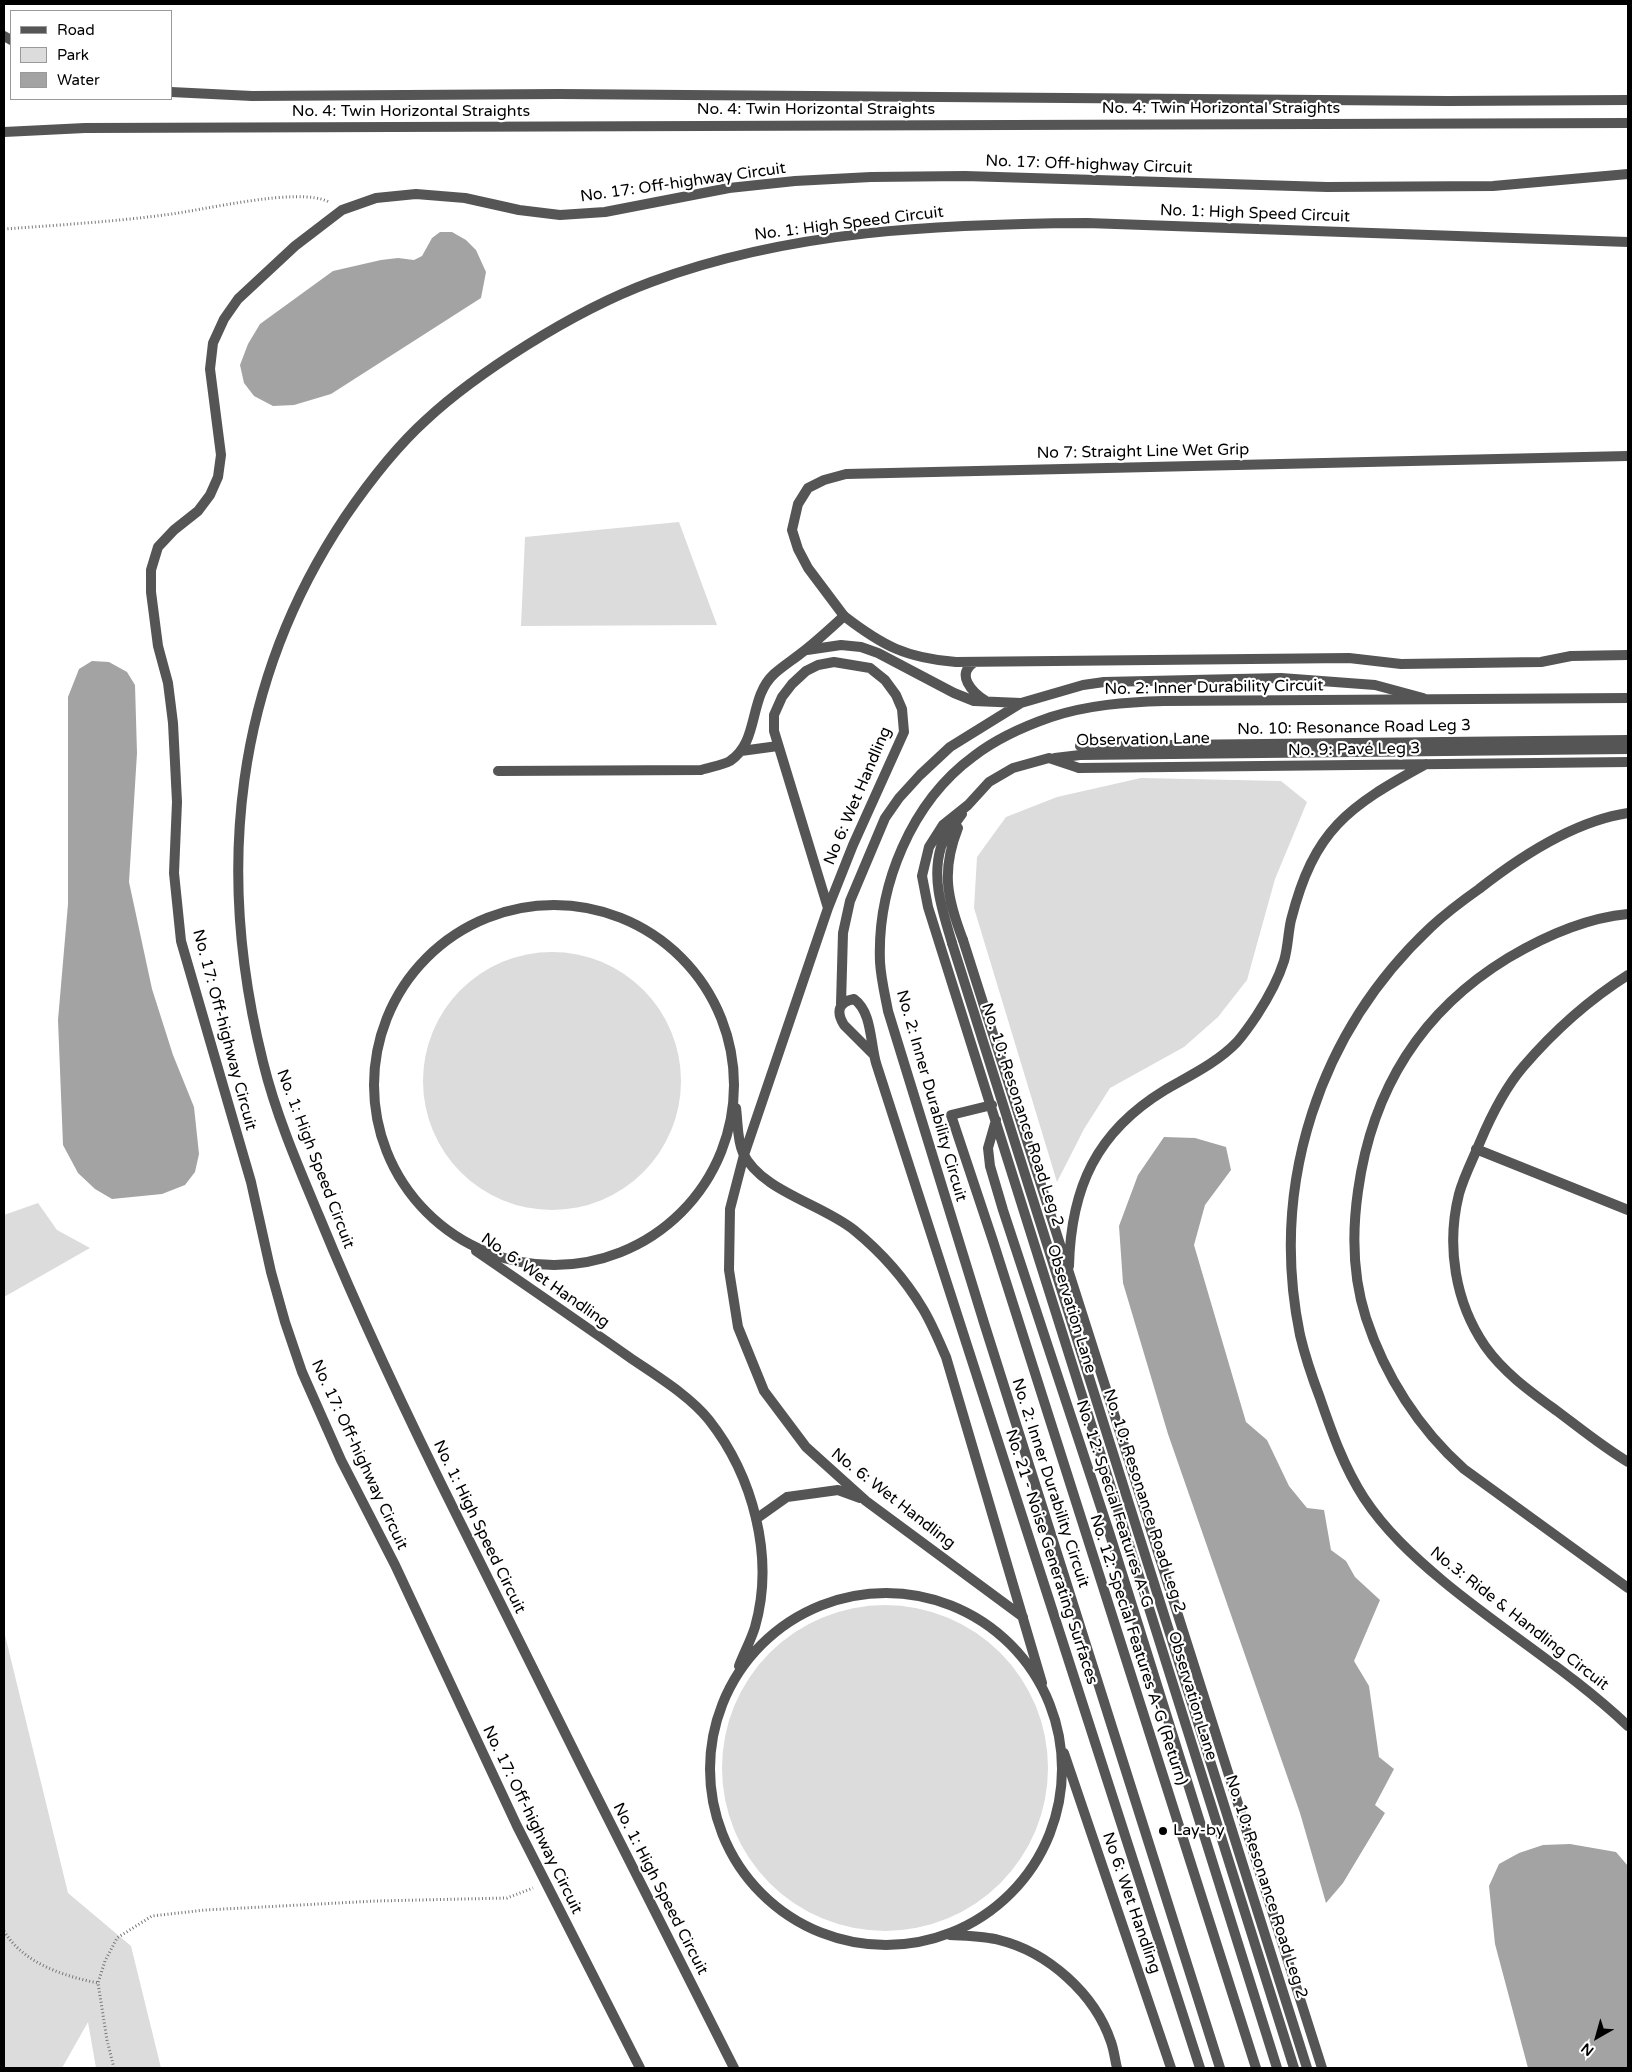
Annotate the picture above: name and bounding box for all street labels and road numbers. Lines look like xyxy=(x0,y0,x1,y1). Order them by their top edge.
street label: No. 4: Twin Horizontal Straights xyxy=(1102,99,1340,119)
street label: No. 4: Twin Horizontal Straights xyxy=(697,100,935,120)
street label: No. 4: Twin Horizontal Straights xyxy=(292,102,530,122)
street label: No. 17: Off-highway Circuit xyxy=(985,152,1193,178)
street label: No. 17: Off-highway Circuit xyxy=(579,159,787,207)
street label: No. 1: High Speed Circuit xyxy=(1160,201,1350,227)
street label: No. 1: High Speed Circuit xyxy=(753,203,945,245)
street label: No 7: Straight Line Wet Grip xyxy=(1036,441,1250,463)
street label: No. 2: Inner Durability Circuit xyxy=(1104,676,1324,700)
street label: No. 10: Resonance Road Leg 3 xyxy=(1237,716,1471,740)
street label: No 6: Wet Handling xyxy=(820,724,896,868)
street label: Observation Lane xyxy=(1076,729,1210,751)
street label: No. 9: Pavé Leg 3 xyxy=(1288,739,1420,761)
street label: No. 17: Off-highway Circuit xyxy=(188,927,260,1133)
street label: No. 2: Inner Durability Circuit xyxy=(892,988,970,1204)
street label: No. 10: Resonance Road Leg 2 xyxy=(977,1001,1067,1229)
street label: No. 1: High Speed Circuit xyxy=(272,1067,358,1251)
street label: No. 6: Wet Handling xyxy=(477,1229,613,1333)
street label: Observation Lane xyxy=(1042,1242,1100,1376)
street label: No. 17: Off-highway Circuit xyxy=(306,1357,412,1553)
street label: No. 2: Inner Durability Circuit xyxy=(1007,1376,1093,1590)
street label: No. 10: Resonance Road Leg 2 xyxy=(1099,1387,1189,1615)
street label: No. 12: Special Features A-G xyxy=(1071,1398,1157,1610)
street label: No. 21 - Noise Generating Surfaces xyxy=(1001,1427,1101,1687)
street label: No. 1: High Speed Circuit xyxy=(429,1437,529,1617)
street label: No. 6: Wet Handling xyxy=(827,1445,959,1553)
street label: No. 12: Special Features A-G (Return) xyxy=(1085,1512,1191,1788)
street label: No.3: Ride & Handling Circuit xyxy=(1426,1543,1612,1695)
street label: Observation Lane xyxy=(1163,1629,1221,1763)
street label: No. 17: Off-highway Circuit xyxy=(478,1723,586,1917)
street label: No. 10: Resonance Road Leg 2 xyxy=(1221,1773,1311,2001)
street label: No. 1: High Speed Circuit xyxy=(608,1800,712,1978)
street label: No 6: Wet Handling xyxy=(1098,1830,1164,1976)

